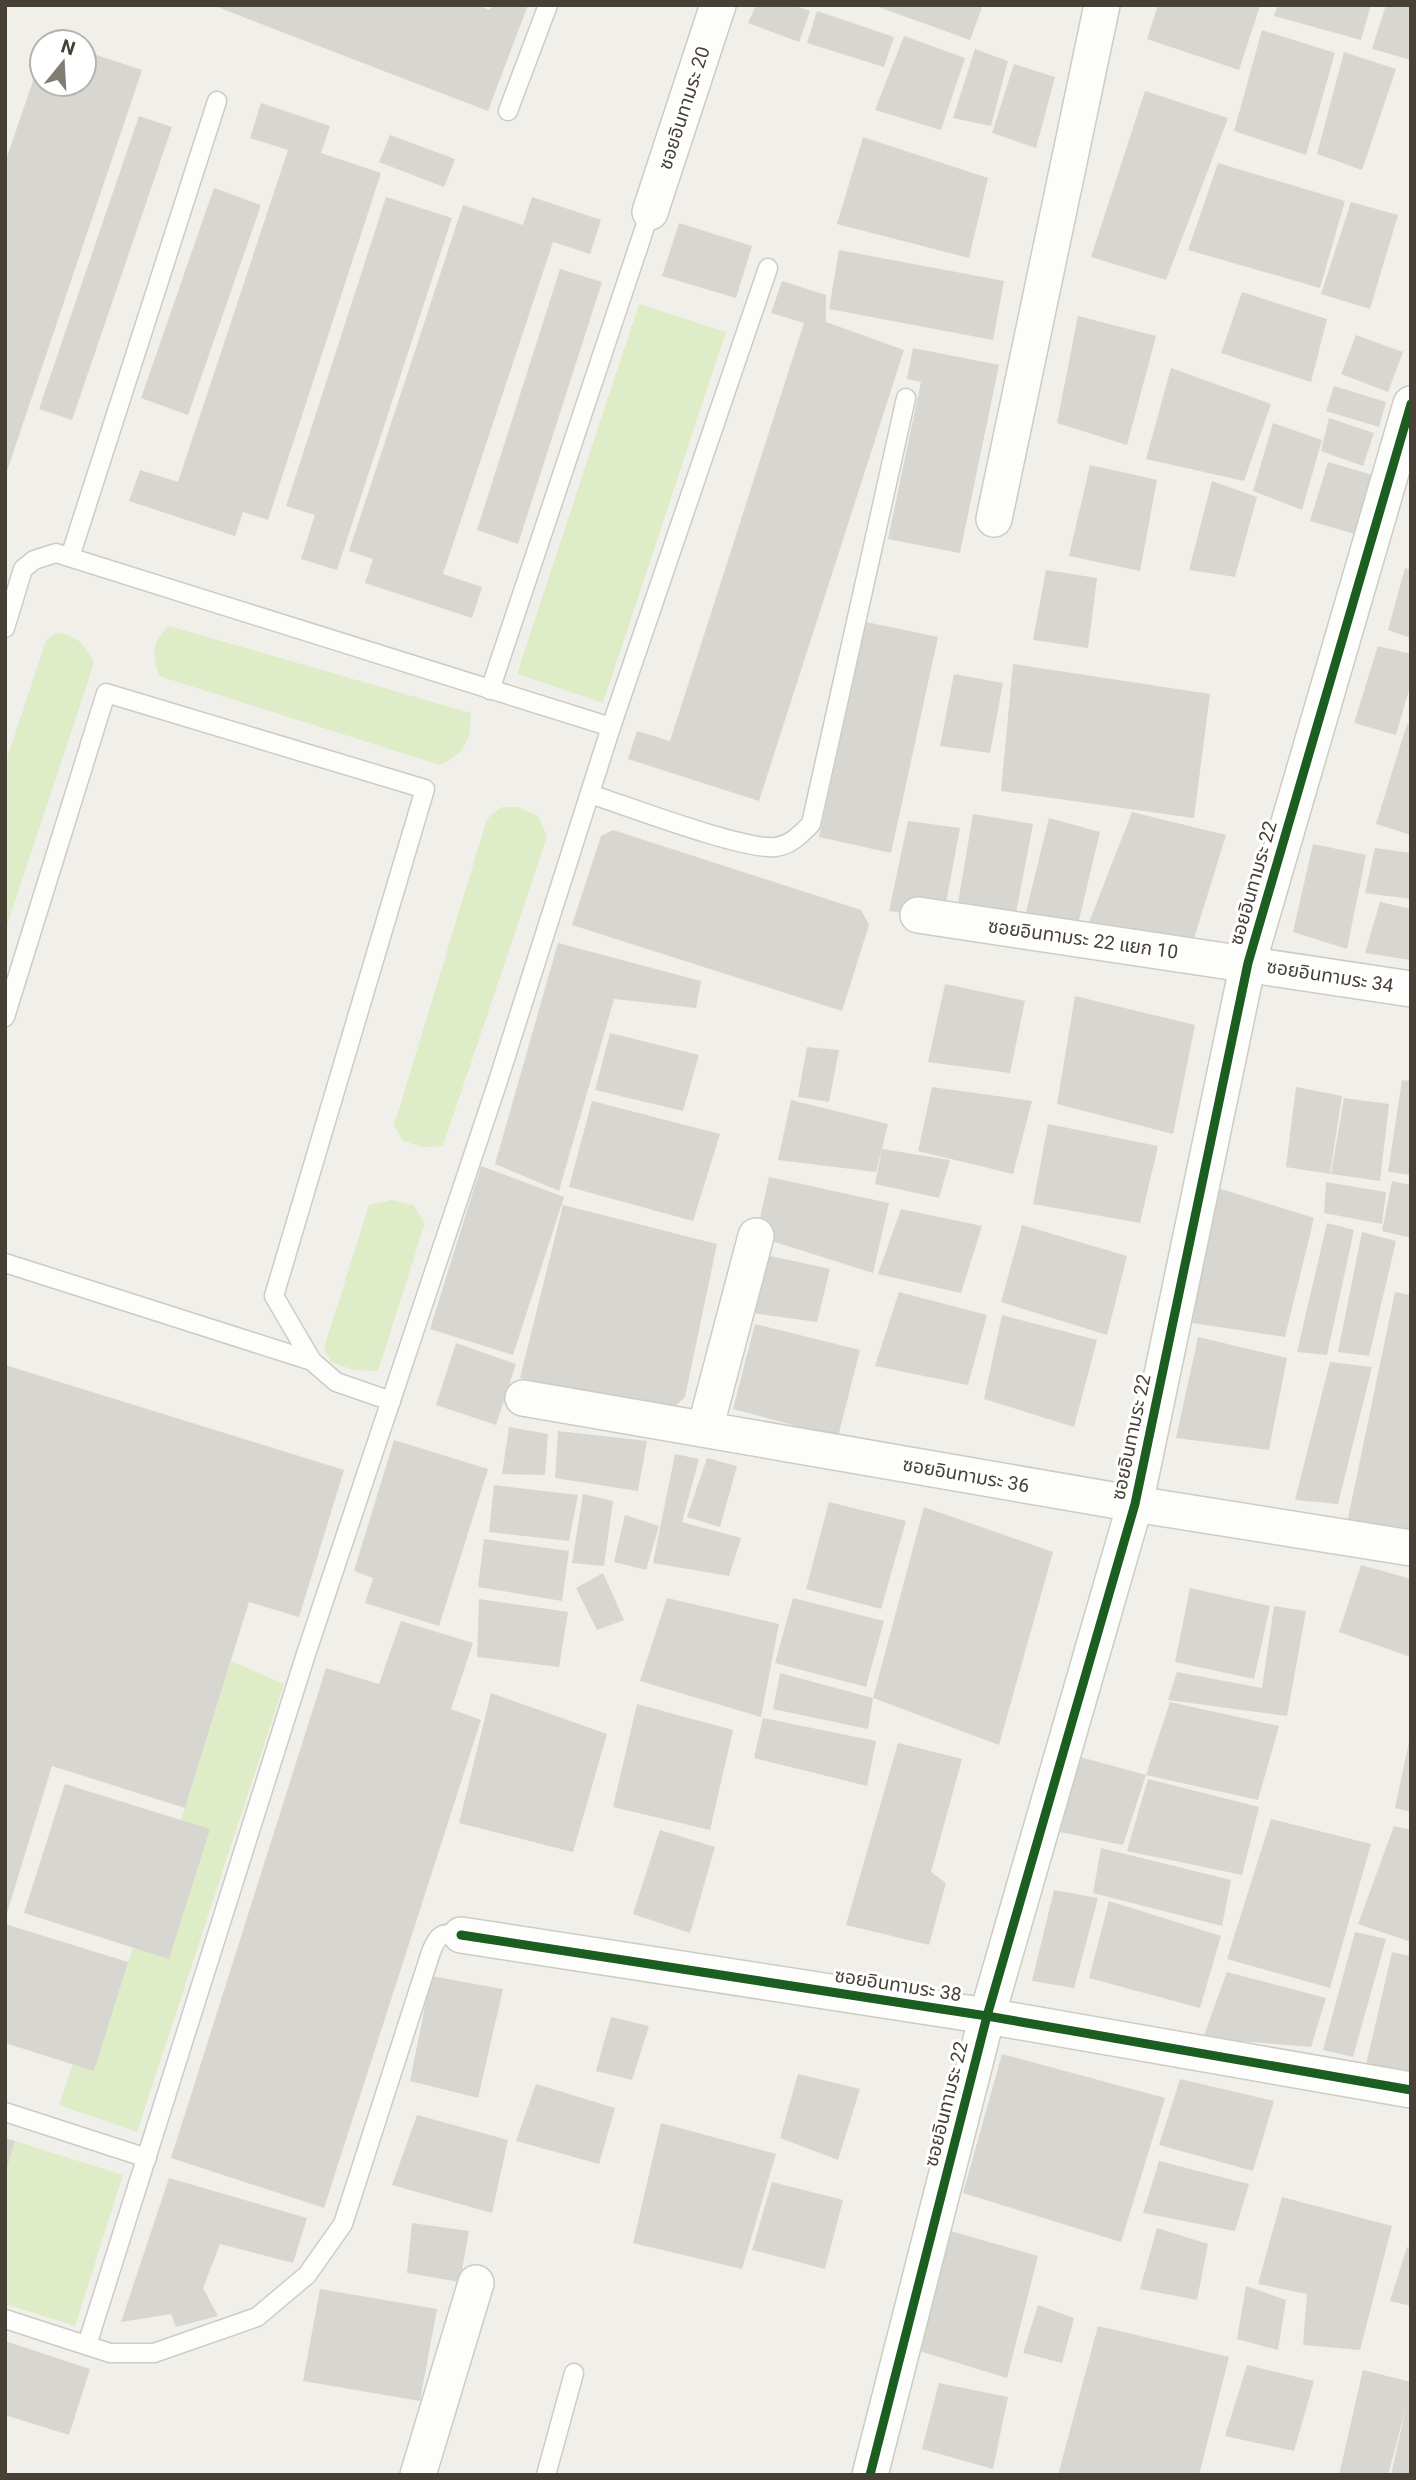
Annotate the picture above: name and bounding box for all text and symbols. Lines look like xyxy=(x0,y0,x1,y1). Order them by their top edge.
north arrow xyxy=(28,28,98,98)
text: N xyxy=(58,34,78,60)
street label: ซอยอินทามระ 20 xyxy=(653,44,715,172)
street label: ซอยอินทามระ 22 xyxy=(1224,818,1282,948)
street label: ซอยอินทามระ 22 แยก 10 xyxy=(986,914,1180,964)
street label: ซอยอินทามระ 34 xyxy=(1265,955,1395,997)
street label: ซอยอินทามระ 22 xyxy=(1106,1372,1156,1502)
street label: ซอยอินทามระ 36 xyxy=(901,1453,1031,1497)
street label: ซอยอินทามระ 38 xyxy=(833,1964,963,2006)
street label: ซอยอินทามระ 22 xyxy=(919,2039,973,2169)

